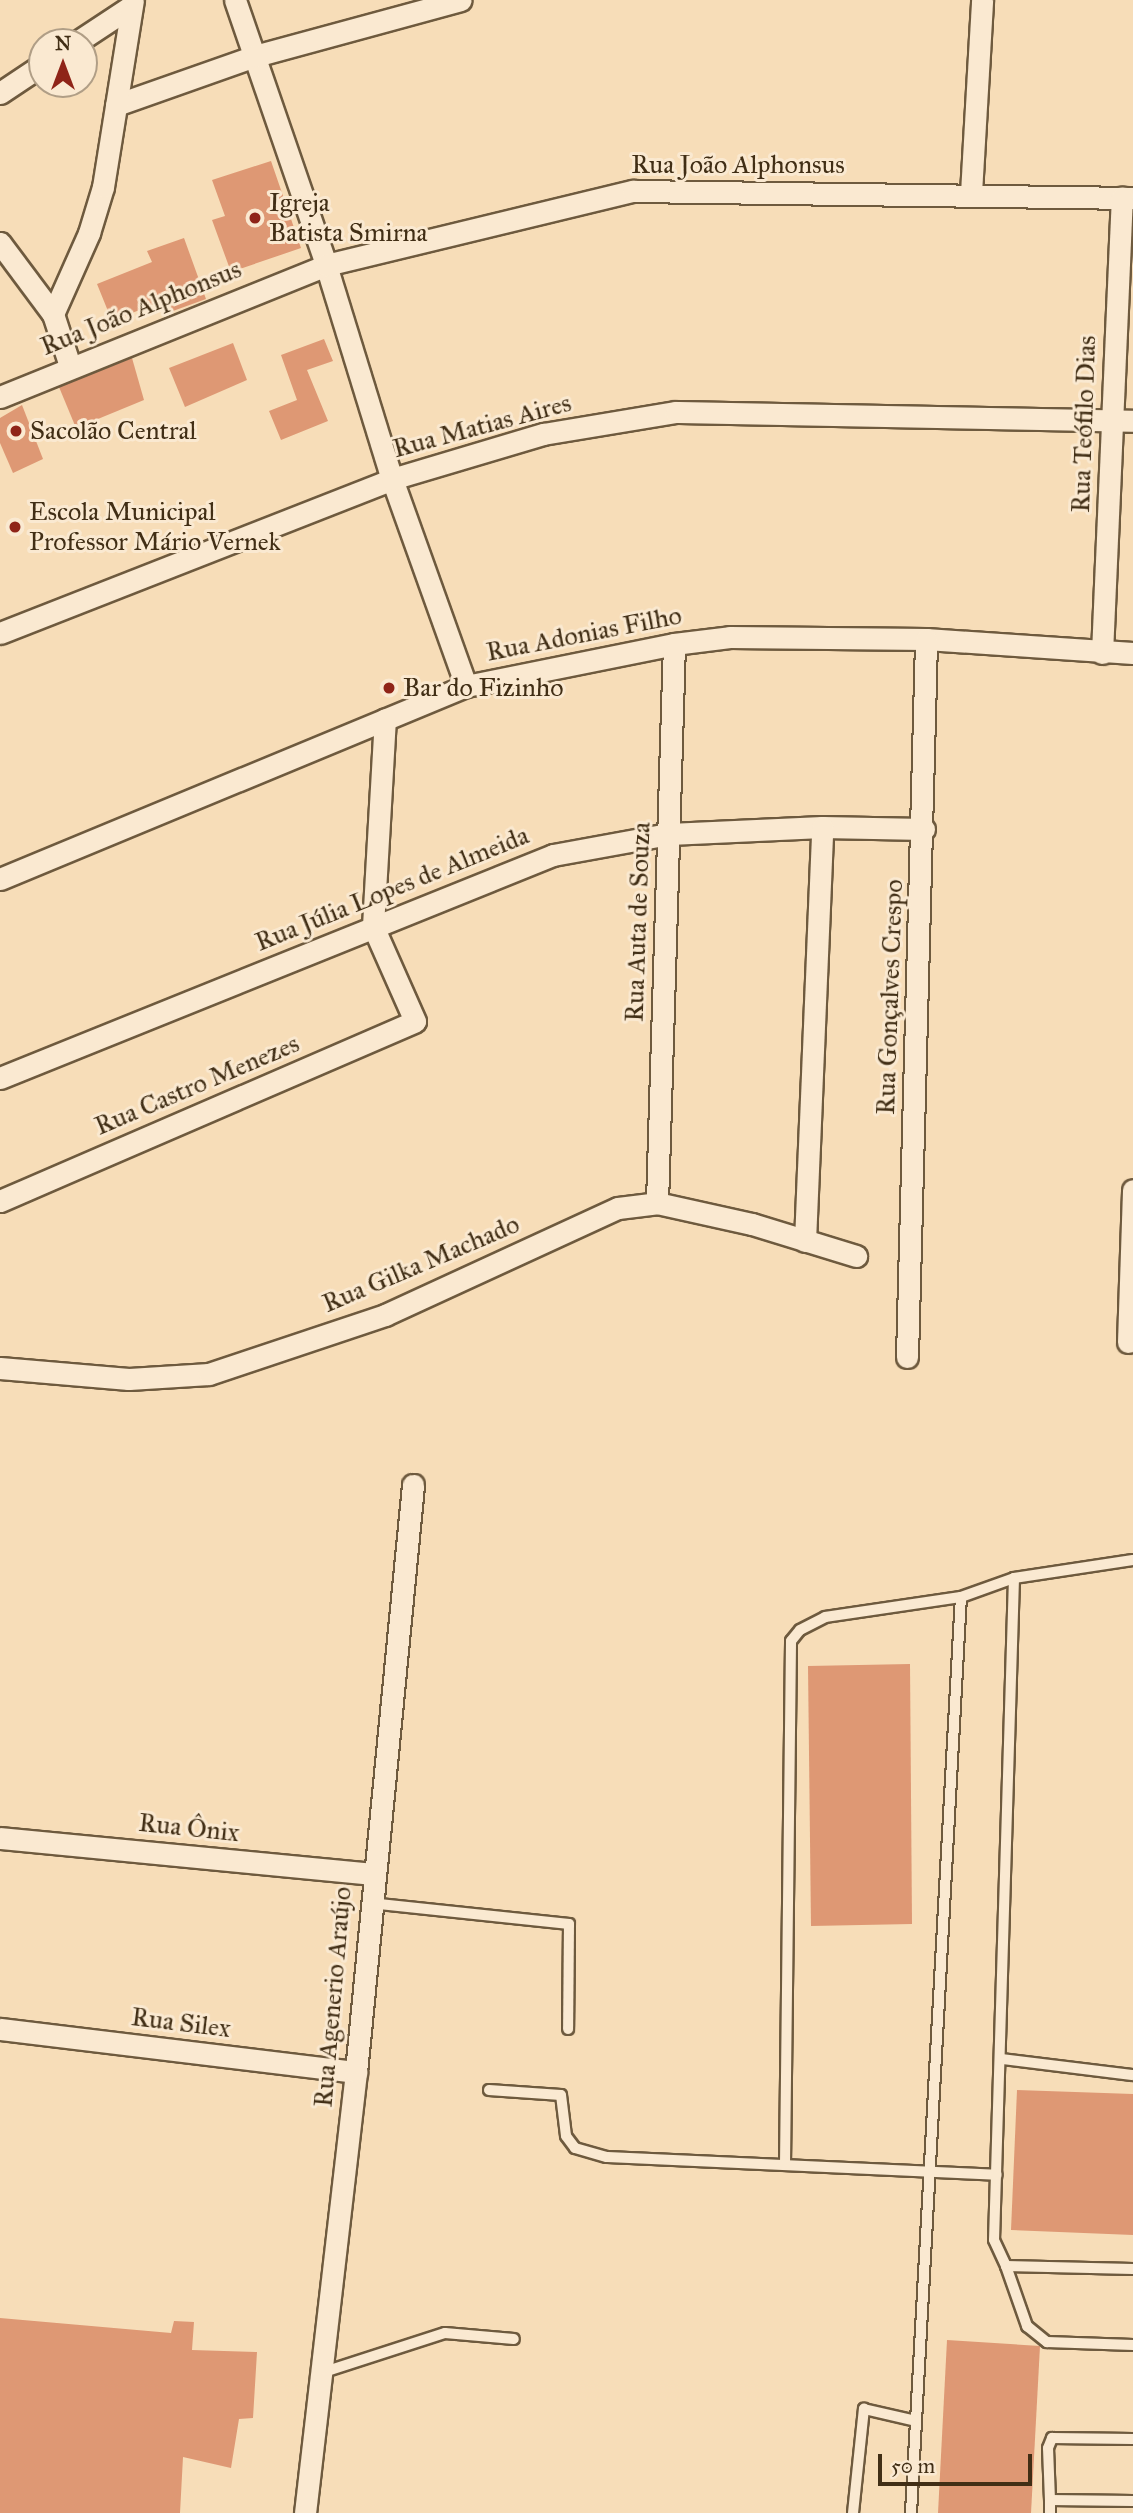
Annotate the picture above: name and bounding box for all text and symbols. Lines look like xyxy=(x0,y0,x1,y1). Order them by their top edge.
north arrow xyxy=(28,28,98,98)
text: N xyxy=(55,32,71,55)
street label: Rua João Alphonsus xyxy=(631,149,845,181)
place label: Igreja Batista Smirna xyxy=(269,187,428,248)
marker: Igreja Batista Smirna xyxy=(247,210,263,226)
street label: Rua João Alphonsus xyxy=(36,254,246,362)
street label: Rua Teófilo Dias xyxy=(1065,335,1103,513)
street label: Rua Matias Aires xyxy=(389,387,575,465)
place label: Sacolão Central xyxy=(30,415,196,447)
marker: Sacolão Central xyxy=(8,423,24,439)
place label: Escola Municipal Professor Mário Vernek xyxy=(29,496,281,558)
marker: Escola Municipal Professor Mário Vernek xyxy=(7,519,23,535)
street label: Rua Adonias Filho xyxy=(484,600,684,668)
place label: Bar do Fizinho xyxy=(403,672,564,704)
marker: Bar do Fizinho xyxy=(381,680,397,696)
street label: Rua Júlia Lopes de Almeida xyxy=(251,820,533,958)
street label: Rua Auta de Souza xyxy=(619,822,657,1022)
street label: Rua Gonçalves Crespo xyxy=(870,879,910,1115)
street label: Rua Castro Menezes xyxy=(90,1028,304,1142)
street label: Rua Gilka Machado xyxy=(318,1208,524,1320)
street label: Rua Ônix xyxy=(137,1807,241,1849)
street label: Rua Agenerio Araújo xyxy=(308,1885,358,2109)
street label: Rua Silex xyxy=(130,2001,232,2045)
scale bar xyxy=(881,2440,1035,2484)
text: 50 m xyxy=(891,2453,935,2479)

